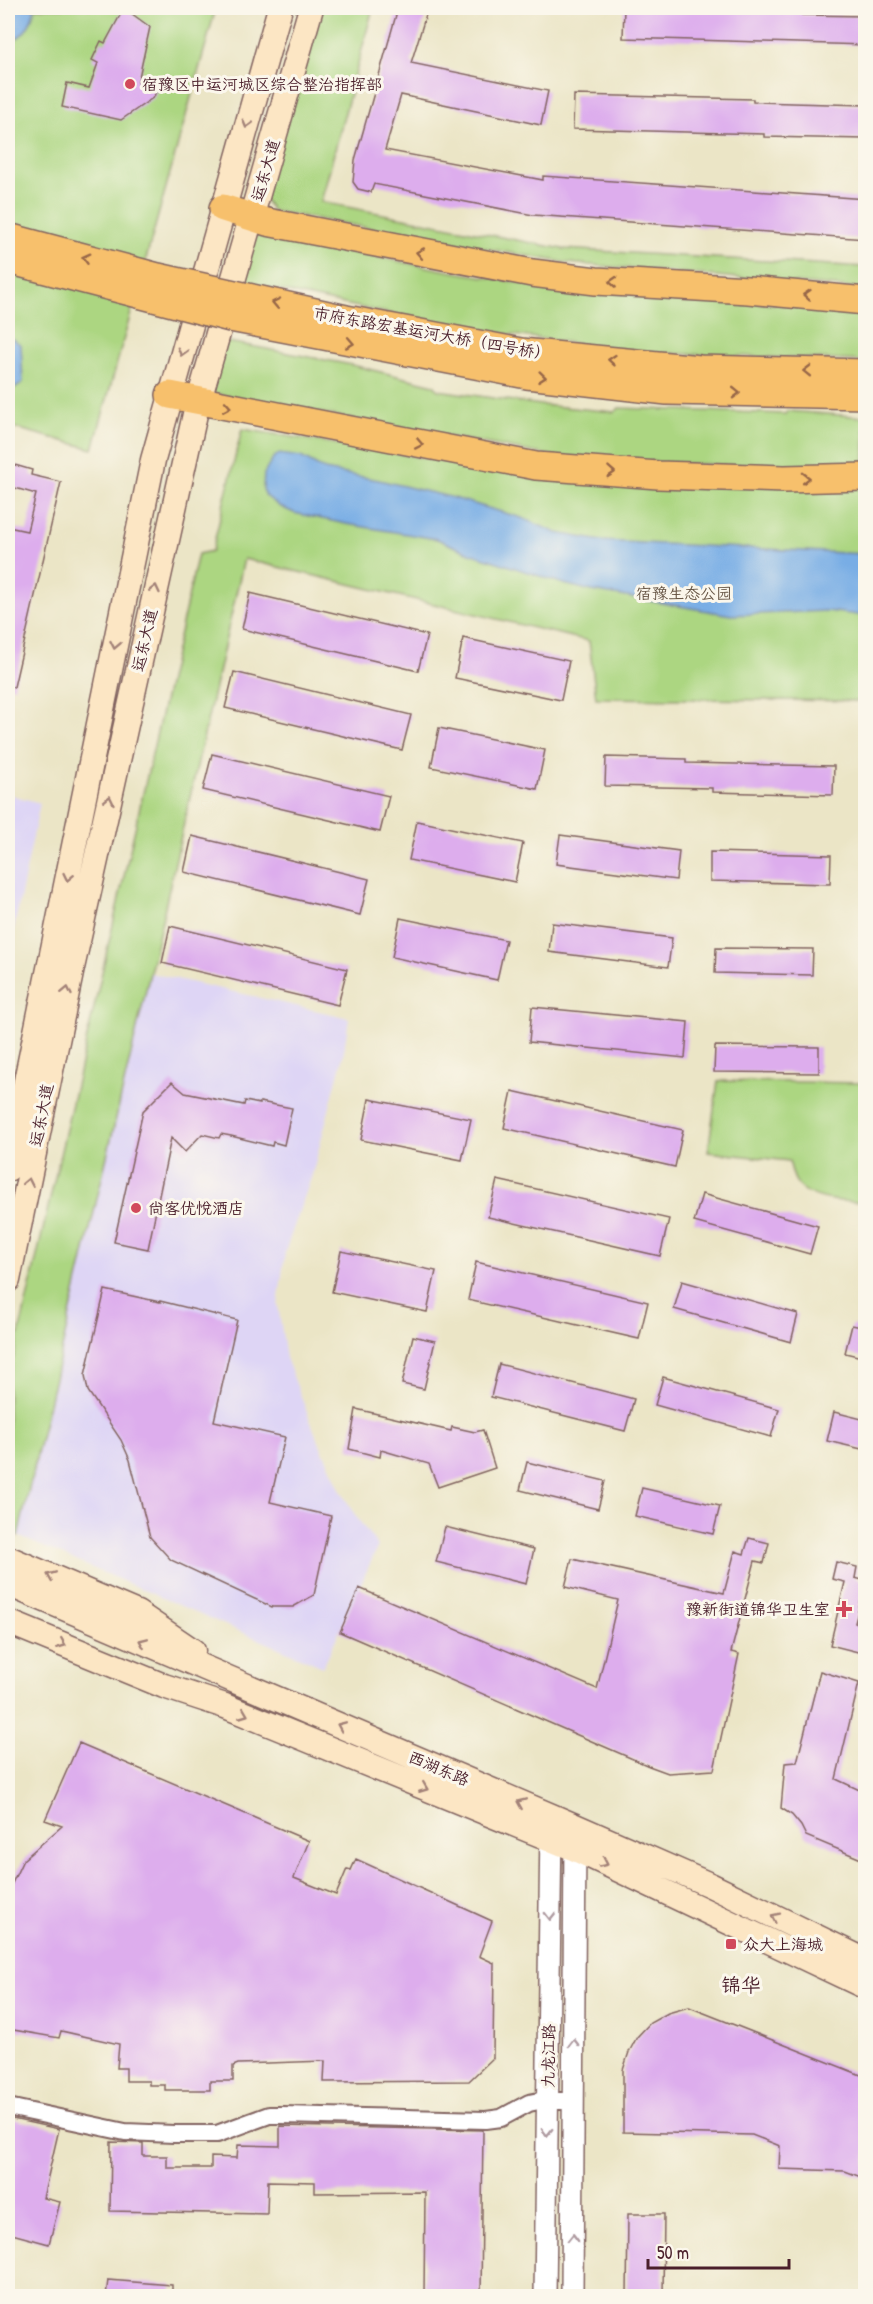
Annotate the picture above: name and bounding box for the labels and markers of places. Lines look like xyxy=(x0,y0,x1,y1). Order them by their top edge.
place label: 宿豫区中运河城区综合整治指挥部 xyxy=(142,73,382,95)
marker: 宿豫区中运河城区综合整治指挥部 xyxy=(123,77,137,91)
place label: 尚客优悦酒店 xyxy=(148,1197,244,1219)
marker: 尚客优悦酒店 xyxy=(129,1201,143,1215)
place label: 豫新街道锦华卫生室 xyxy=(686,1598,830,1620)
marker: 豫新街道锦华卫生室 xyxy=(835,1600,853,1618)
place label: 众大上海城 xyxy=(743,1933,823,1955)
marker: 众大上海城 xyxy=(724,1937,738,1951)

